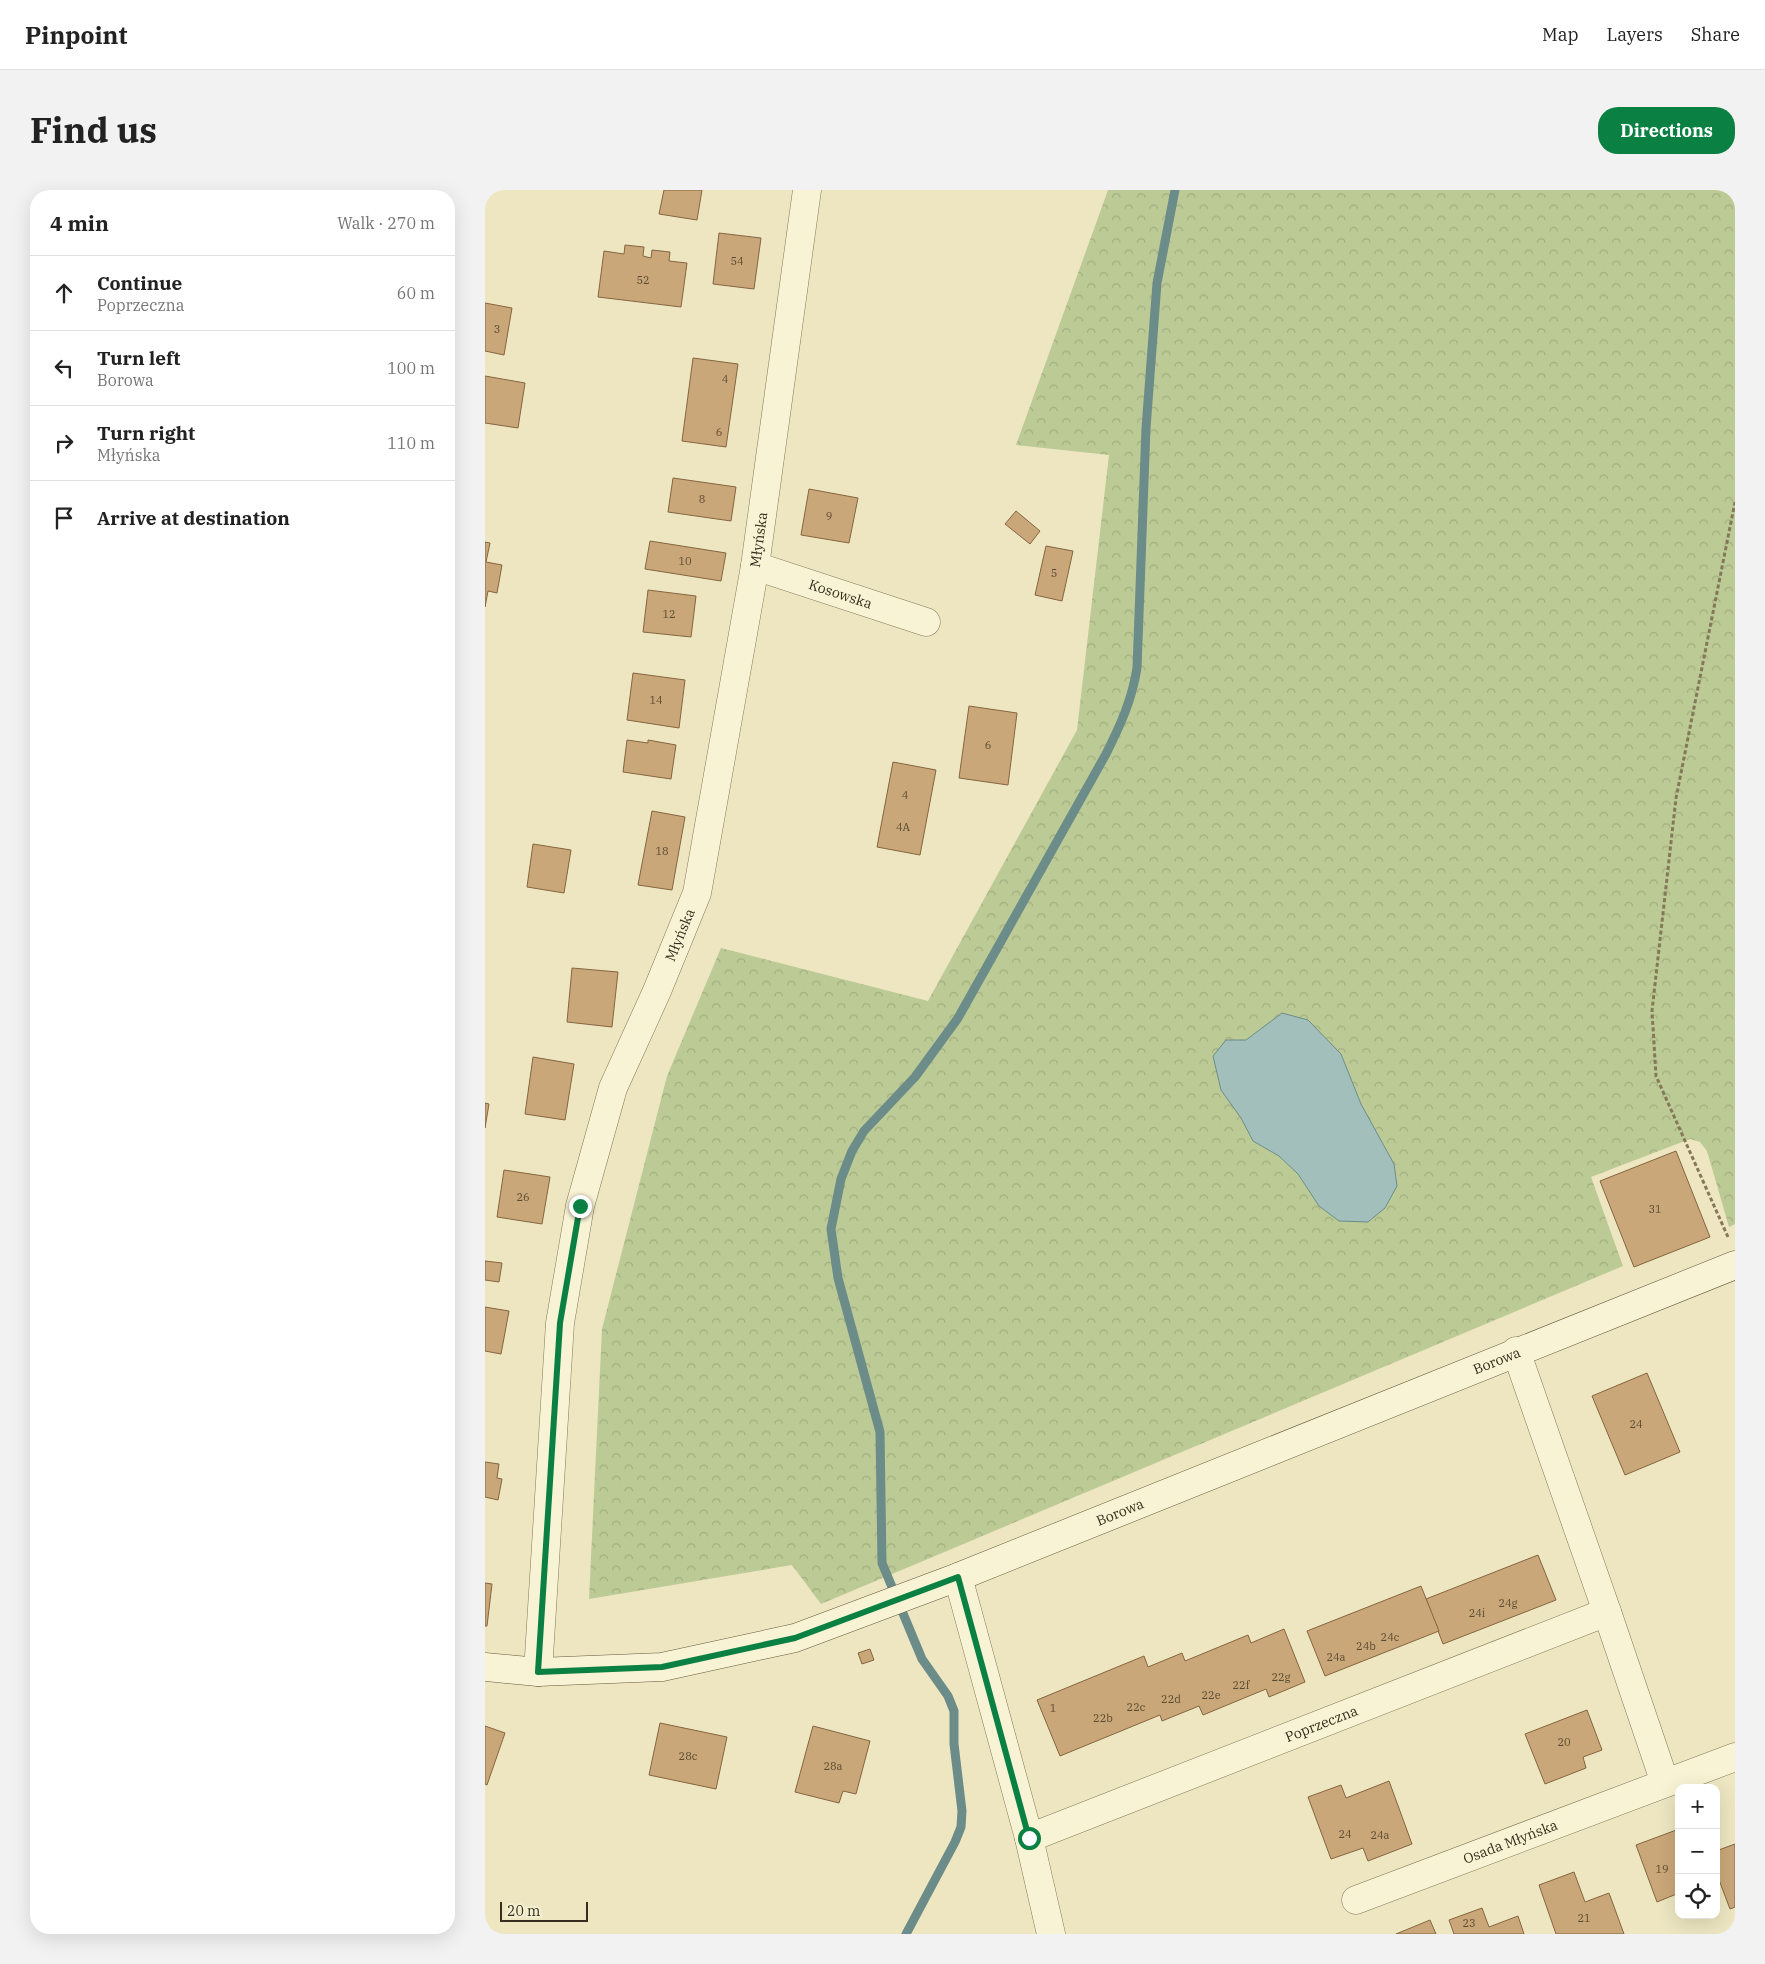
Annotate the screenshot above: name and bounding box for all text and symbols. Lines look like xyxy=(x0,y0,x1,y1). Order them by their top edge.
text: Pinpoint xyxy=(25,19,127,51)
text: Map xyxy=(1542,23,1579,46)
text: Layers xyxy=(1607,23,1663,46)
text: Share xyxy=(1691,23,1740,46)
text: Find us xyxy=(30,107,157,153)
button: Directions xyxy=(1598,107,1735,154)
text: 4 min xyxy=(50,209,109,237)
text: Walk · 270 m xyxy=(337,213,435,233)
house number: 54 xyxy=(730,254,744,268)
text: Continue xyxy=(97,271,182,295)
house number: 52 xyxy=(636,273,650,287)
icon: ahead xyxy=(50,279,78,307)
text: 60 m xyxy=(397,283,435,303)
text: Poprzeczna xyxy=(97,295,185,315)
house number: 3 xyxy=(494,322,500,336)
text: Turn left xyxy=(97,346,180,370)
icon: left xyxy=(50,354,78,382)
text: 100 m xyxy=(387,358,435,378)
text: Borowa xyxy=(97,370,154,390)
house number: 4 xyxy=(722,372,729,386)
text: Turn right xyxy=(97,421,195,445)
house number: 6 xyxy=(716,425,722,439)
icon: right xyxy=(50,429,78,457)
text: 110 m xyxy=(387,433,435,453)
text: Młyńska xyxy=(97,445,161,465)
house number: 8 xyxy=(699,492,705,506)
icon: arrive xyxy=(50,504,78,532)
text: Arrive at destination xyxy=(97,506,290,530)
house number: 9 xyxy=(826,509,832,523)
street label: Młyńska xyxy=(746,510,771,568)
house number: 10 xyxy=(678,554,692,568)
house number: 5 xyxy=(1051,566,1057,580)
street label: Kosowska xyxy=(807,575,875,613)
house number: 12 xyxy=(662,607,676,621)
house number: 14 xyxy=(649,693,663,707)
house number: 6 xyxy=(985,738,991,752)
house number: 4 xyxy=(902,788,909,802)
house number: 4A xyxy=(896,820,911,834)
house number: 18 xyxy=(655,844,669,858)
street label: Młyńska xyxy=(661,905,699,964)
house number: 26 xyxy=(516,1190,530,1204)
route end xyxy=(569,1195,592,1218)
house number: 31 xyxy=(1648,1202,1662,1216)
street label: Borowa xyxy=(1470,1343,1523,1378)
house number: 24 xyxy=(1629,1417,1643,1431)
street label: Borowa xyxy=(1093,1494,1147,1530)
house number: 24g xyxy=(1498,1596,1518,1610)
house number: 24i xyxy=(1469,1606,1486,1620)
house number: 24c xyxy=(1381,1630,1400,1644)
house number: 24b xyxy=(1356,1639,1376,1653)
house number: 24a xyxy=(1326,1650,1346,1664)
house number: 22g xyxy=(1271,1670,1291,1684)
house number: 22f xyxy=(1233,1678,1251,1692)
house number: 22e xyxy=(1201,1688,1221,1702)
house number: 22d xyxy=(1161,1692,1181,1706)
house number: 22c xyxy=(1127,1700,1146,1714)
house number: 1 xyxy=(1050,1701,1056,1715)
street label: Poprzeczna xyxy=(1282,1701,1361,1746)
house number: 22b xyxy=(1093,1711,1113,1725)
house number: 20 xyxy=(1557,1735,1571,1749)
house number: 28c xyxy=(679,1749,698,1763)
house number: 28a xyxy=(823,1759,843,1773)
map controls xyxy=(1675,1784,1720,1919)
button: + xyxy=(1675,1784,1720,1829)
street label: Osada Młyńska xyxy=(1461,1816,1560,1868)
route start xyxy=(1018,1827,1041,1850)
house number: 24 xyxy=(1338,1827,1352,1841)
house number: 24a xyxy=(1370,1828,1390,1842)
button: − xyxy=(1675,1829,1720,1874)
house number: 19 xyxy=(1655,1862,1669,1876)
button: locate xyxy=(1675,1874,1720,1919)
scale bar xyxy=(500,1899,587,1922)
text: 20 m xyxy=(507,1902,540,1920)
house number: 21 xyxy=(1577,1911,1591,1925)
house number: 23 xyxy=(1462,1916,1476,1930)

